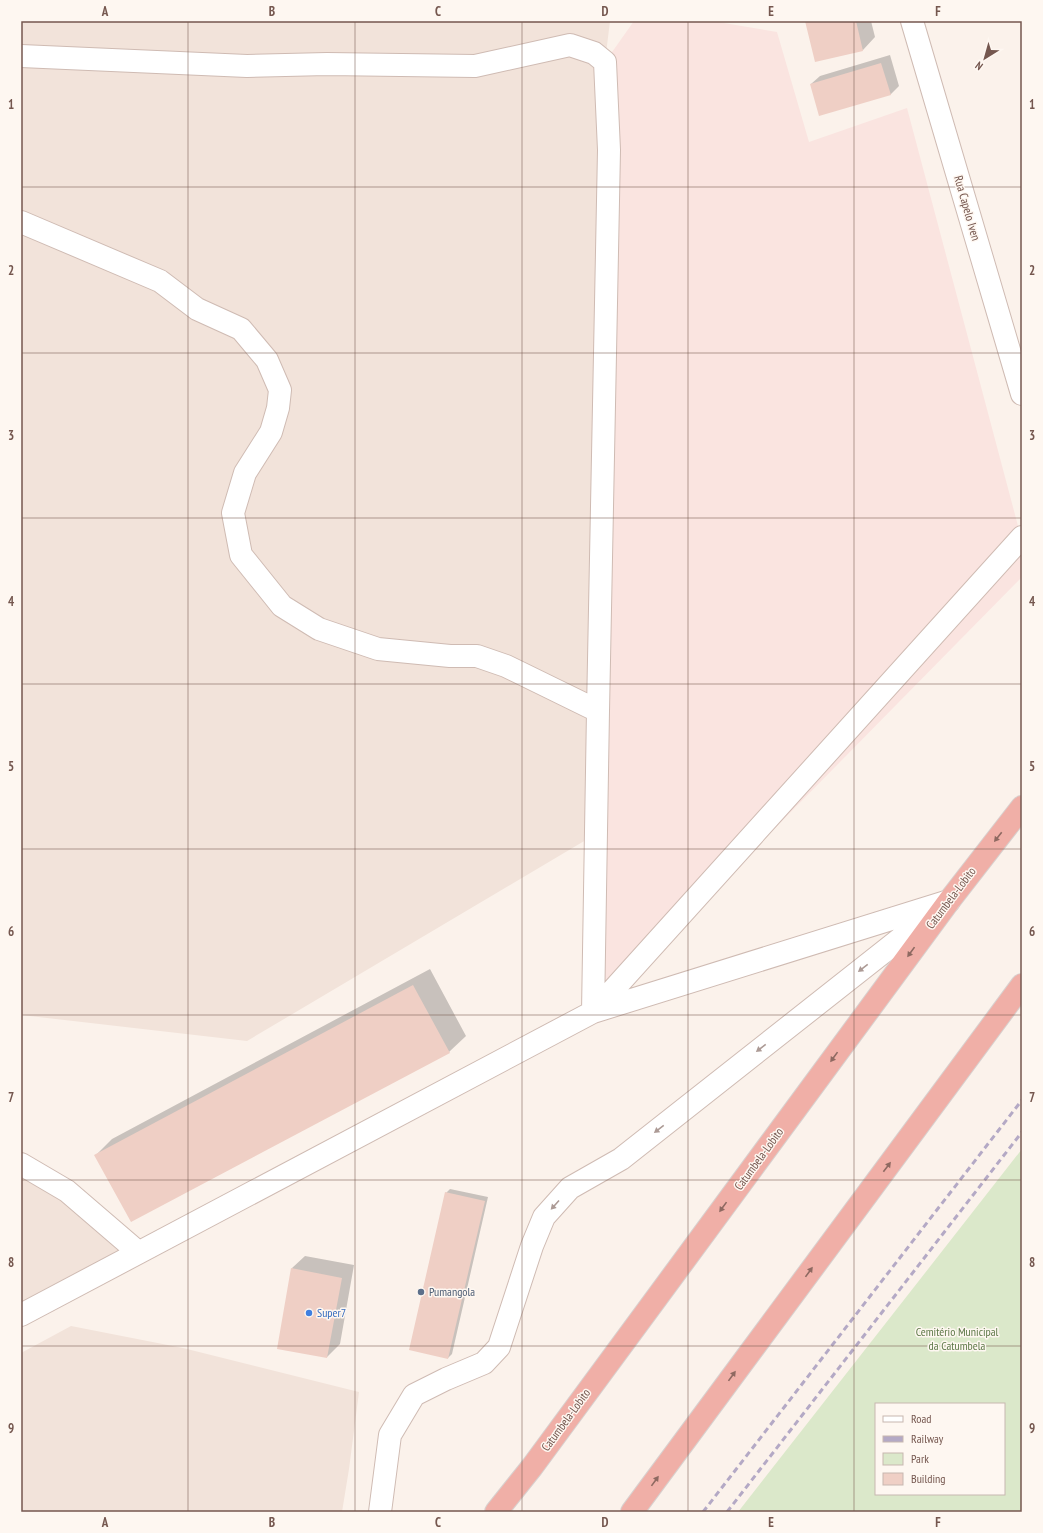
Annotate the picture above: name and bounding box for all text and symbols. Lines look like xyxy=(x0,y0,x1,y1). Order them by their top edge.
text: A xyxy=(101,3,109,20)
text: B xyxy=(269,3,275,20)
text: C xyxy=(435,3,441,20)
text: D xyxy=(602,3,609,20)
text: E xyxy=(768,3,774,20)
text: F xyxy=(935,3,941,20)
north arrow xyxy=(965,38,1005,78)
text: N xyxy=(972,59,986,73)
text: 1 xyxy=(8,96,14,113)
text: 1 xyxy=(1029,96,1035,113)
street label: Rua Capelo Iven xyxy=(951,174,984,242)
text: 2 xyxy=(8,262,14,279)
text: 2 xyxy=(1029,262,1035,279)
text: 3 xyxy=(8,427,14,444)
text: 3 xyxy=(1029,427,1035,444)
text: 4 xyxy=(8,593,15,610)
text: 4 xyxy=(1029,593,1036,610)
text: 5 xyxy=(8,758,14,775)
text: 5 xyxy=(1029,758,1035,775)
one-way arrow xyxy=(994,832,1002,843)
street label: Catumbela-Lobito xyxy=(922,864,979,932)
text: 6 xyxy=(8,923,14,940)
text: 6 xyxy=(1029,923,1035,940)
one-way arrow xyxy=(907,947,915,957)
one-way arrow xyxy=(858,964,869,972)
one-way arrow xyxy=(755,1044,766,1053)
one-way arrow xyxy=(830,1051,838,1062)
text: 7 xyxy=(8,1089,14,1106)
text: 7 xyxy=(1029,1089,1035,1106)
one-way arrow xyxy=(653,1124,664,1133)
street label: Catumbela-Lobito xyxy=(731,1125,786,1193)
one-way arrow xyxy=(883,1162,891,1172)
one-way arrow xyxy=(550,1200,559,1210)
one-way arrow xyxy=(719,1201,728,1212)
text: 8 xyxy=(8,1254,14,1271)
text: 8 xyxy=(1029,1254,1035,1271)
one-way arrow xyxy=(805,1266,813,1277)
place label: Pumangola xyxy=(429,1284,475,1299)
marker: Pumangola xyxy=(416,1287,426,1297)
place label: Super7 xyxy=(317,1305,346,1320)
marker: Super7 xyxy=(304,1308,314,1318)
park label: Cemitério Municipal da Catumbela xyxy=(916,1324,999,1353)
one-way arrow xyxy=(728,1371,736,1381)
street label: Catumbela-Lobito xyxy=(538,1386,593,1454)
legend xyxy=(875,1403,1005,1495)
text: Road xyxy=(911,1411,931,1426)
text: 9 xyxy=(8,1420,14,1437)
text: 9 xyxy=(1029,1420,1035,1437)
text: Railway xyxy=(911,1431,944,1446)
text: Park xyxy=(911,1451,929,1466)
text: Building xyxy=(911,1471,946,1486)
one-way arrow xyxy=(651,1475,659,1486)
text: A xyxy=(101,1514,109,1531)
text: B xyxy=(269,1514,275,1531)
text: C xyxy=(435,1514,441,1531)
text: D xyxy=(602,1514,609,1531)
text: E xyxy=(768,1514,774,1531)
text: F xyxy=(935,1514,941,1531)

